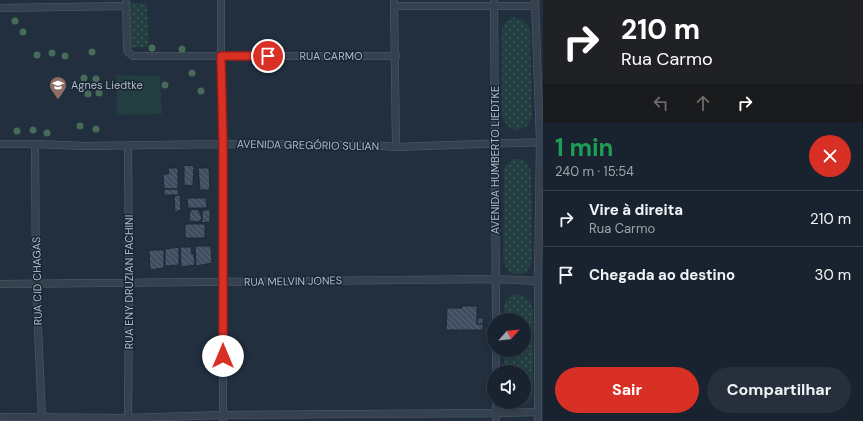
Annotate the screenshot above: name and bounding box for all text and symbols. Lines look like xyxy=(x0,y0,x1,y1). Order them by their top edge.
text: 210 m xyxy=(621,11,700,48)
icon: right xyxy=(555,16,607,68)
pin xyxy=(251,39,285,73)
icon: arrive xyxy=(257,45,279,67)
text: Rua Carmo xyxy=(621,47,713,71)
street label: RUA CARMO xyxy=(300,49,362,63)
school or university icon: Agnes Liedtke xyxy=(48,75,68,100)
place label: Agnes Liedtke xyxy=(71,78,143,92)
street label: AVENIDA HUMBERTO LIEDTKE xyxy=(488,86,502,234)
icon: left xyxy=(650,92,672,114)
icon: ahead xyxy=(692,92,714,114)
icon: right xyxy=(734,92,756,114)
text: 1 min xyxy=(555,132,613,163)
button: close xyxy=(809,135,851,177)
street label: AVENIDA GREGÓRIO SULIAN xyxy=(237,137,379,153)
text: 240 m · 15:54 xyxy=(555,163,634,180)
text: Vire à direita xyxy=(589,200,683,220)
icon: right xyxy=(555,208,577,230)
text: 210 m xyxy=(810,209,851,229)
street label: RUA ENY DRUZIAN FACHINI xyxy=(122,215,136,349)
text: Rua Carmo xyxy=(589,220,655,237)
street label: RUA CID CHAGAS xyxy=(29,236,45,326)
icon: arrive xyxy=(555,264,577,286)
text: Chegada ao destino xyxy=(589,265,735,285)
text: 30 m xyxy=(815,265,851,285)
street label: RUA MELVIN JONES xyxy=(244,273,342,289)
north arrow xyxy=(487,313,531,357)
map controls xyxy=(487,313,531,409)
position arrow xyxy=(202,335,244,377)
button: sound xyxy=(487,365,531,409)
button: Sair xyxy=(555,367,699,413)
button: Compartilhar xyxy=(707,367,851,413)

